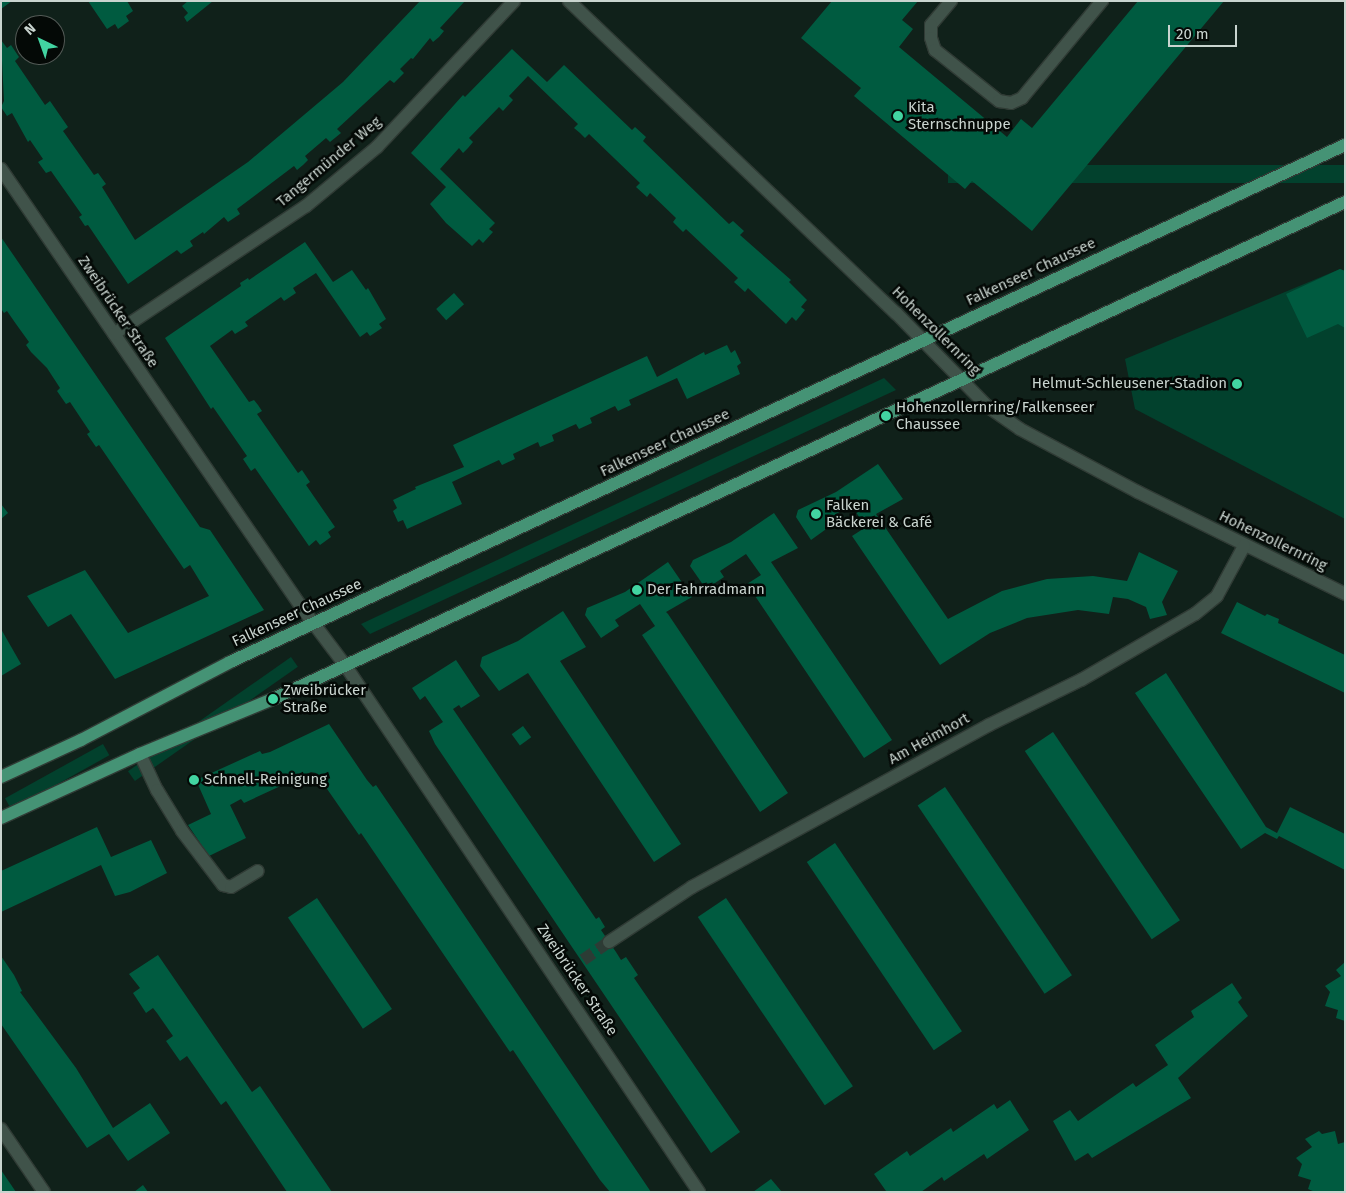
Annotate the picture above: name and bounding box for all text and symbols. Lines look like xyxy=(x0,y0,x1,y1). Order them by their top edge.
north arrow xyxy=(15,15,65,65)
scale bar xyxy=(1171,15,1240,47)
text: N xyxy=(21,20,39,39)
text: 20 m xyxy=(1176,25,1209,43)
place label: Kita Sternschnuppe xyxy=(908,98,1011,133)
marker: Kita Sternschnuppe xyxy=(892,110,904,122)
street label: Tangermünder Weg xyxy=(273,113,385,211)
street label: Falkenseer Chaussee xyxy=(963,234,1099,310)
street label: Zweibrücker Straße xyxy=(74,253,162,371)
street label: Hohenzollernring xyxy=(888,283,984,379)
place label: Helmut-Schleusener-Stadion xyxy=(1032,375,1227,393)
marker: Helmut-Schleusener-Stadion xyxy=(1231,378,1243,390)
place label: Hohenzollernring/Falkenseer Chaussee xyxy=(896,398,1094,433)
street label: Falkenseer Chaussee xyxy=(597,405,733,481)
marker: Hohenzollernring/Falkenseer Chaussee xyxy=(880,410,892,422)
place label: Falken Bäckerei & Café xyxy=(826,496,932,531)
street label: Hohenzollernring xyxy=(1216,507,1330,575)
marker: Falken Bäckerei & Café xyxy=(810,508,822,520)
street label: Falkenseer Chaussee xyxy=(229,575,365,651)
place label: Der Fahrradmann xyxy=(647,581,765,599)
marker: Der Fahrradmann xyxy=(631,584,643,596)
place label: Zweibrücker Straße xyxy=(283,681,366,716)
marker: Zweibrücker Straße xyxy=(267,693,279,705)
street label: Am Heimhort xyxy=(885,709,973,769)
place label: Schnell-Reinigung xyxy=(204,771,327,789)
marker: Schnell-Reinigung xyxy=(188,774,200,786)
street label: Zweibrücker Straße xyxy=(533,921,621,1039)

